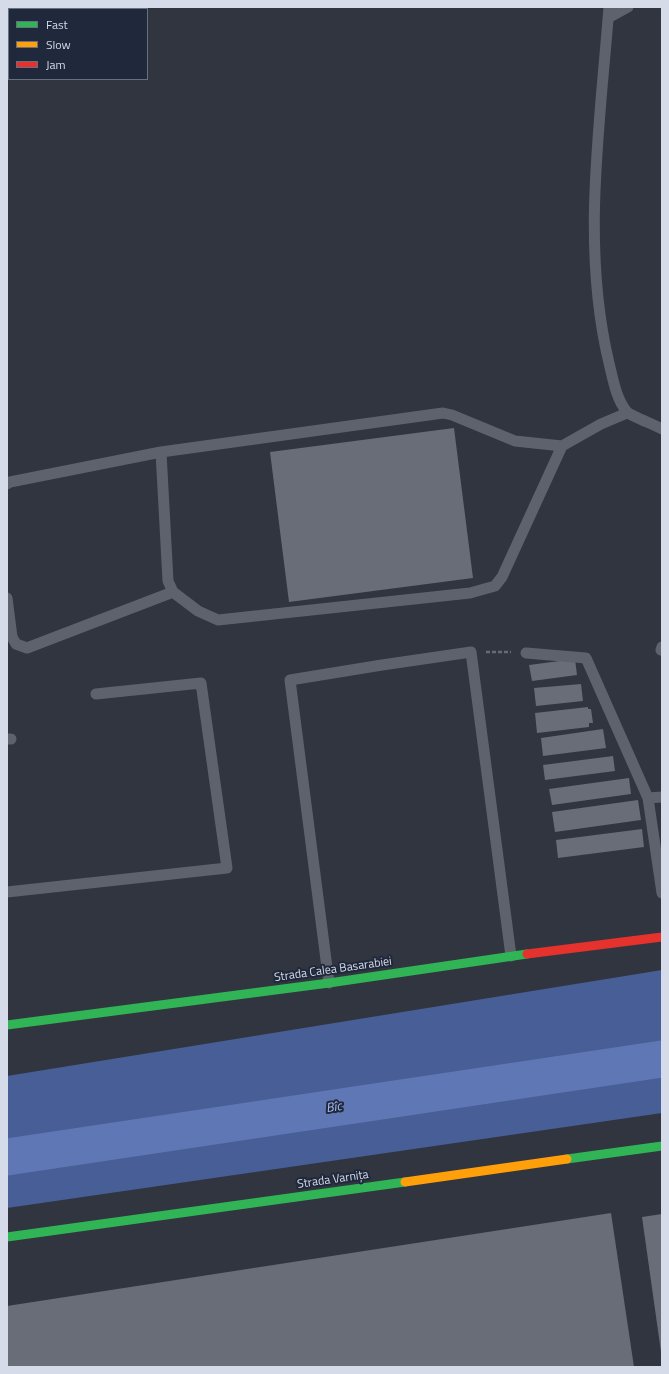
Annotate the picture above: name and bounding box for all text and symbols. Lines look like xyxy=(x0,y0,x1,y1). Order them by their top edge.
legend xyxy=(8,8,148,80)
text: Fast xyxy=(46,15,68,34)
text: Slow xyxy=(46,35,71,54)
text: Jam xyxy=(46,55,66,74)
street label: Strada Calea Basarabiei xyxy=(273,955,393,985)
water label: Bîc xyxy=(325,1099,343,1117)
street label: Strada Varnița xyxy=(296,1168,370,1192)

